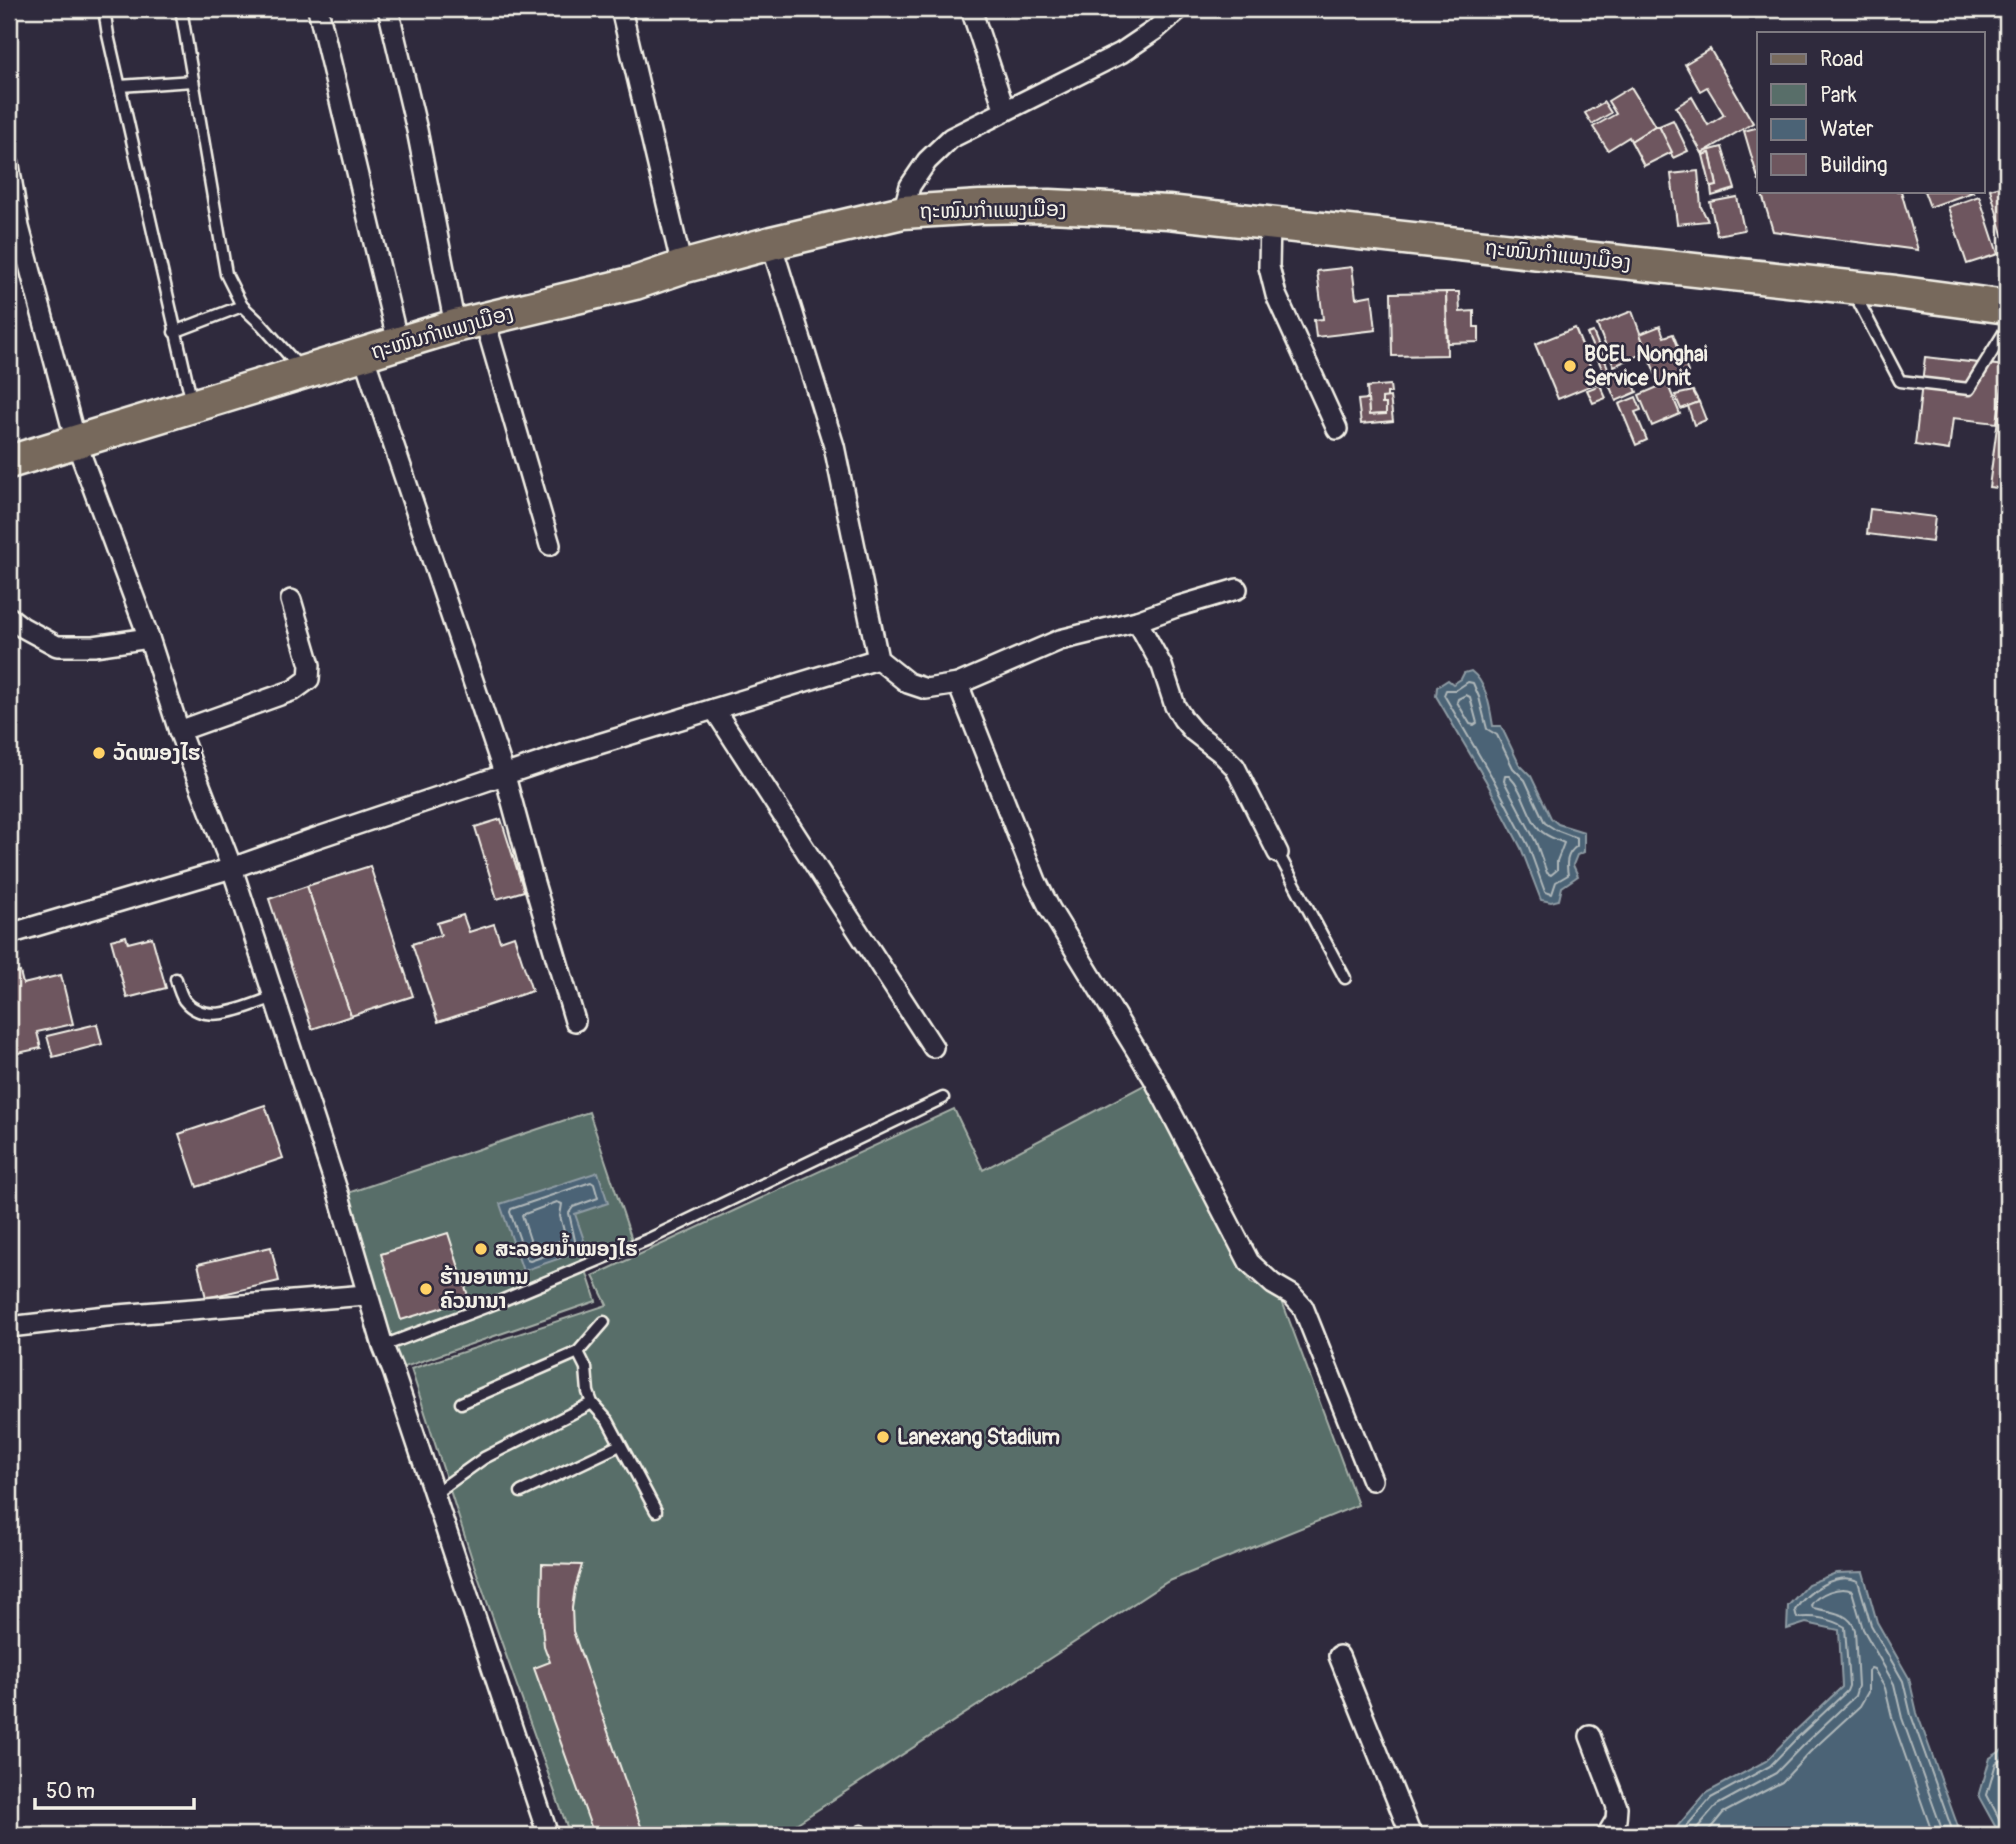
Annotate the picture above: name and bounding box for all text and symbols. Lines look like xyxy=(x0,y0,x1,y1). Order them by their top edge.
legend xyxy=(1757,32,1984,192)
text: Road xyxy=(1820,46,1864,73)
text: Park xyxy=(1820,82,1857,109)
text: Water xyxy=(1820,116,1874,143)
text: Building xyxy=(1820,152,1887,179)
street label: ຖະໜົນກຳແພງເມືອງ xyxy=(919,196,1067,225)
street label: ຖະໜົນກຳແພງເມືອງ xyxy=(1483,234,1633,277)
street label: ຖະໜົນກຳແພງເມືອງ xyxy=(368,299,517,366)
place label: BCEL Nonghai Service Unit xyxy=(1584,341,1708,392)
marker: BCEL Nonghai Service Unit xyxy=(1562,358,1578,374)
place label: ວັດໝອງໄຮ xyxy=(113,740,200,767)
marker: ວັດໝອງໄຮ xyxy=(91,745,107,761)
place label: ສະລອຍນ້ຳໝອງໄຮ xyxy=(495,1232,638,1263)
marker: ສະລອຍນ້ຳໝອງໄຮ xyxy=(473,1241,489,1257)
place label: ຮ້ານອາຫານ ຄົວນານາ xyxy=(440,1264,529,1315)
marker: ຮ້ານອາຫານ ຄົວນານາ xyxy=(418,1281,434,1297)
place label: Lanexang Stadium xyxy=(897,1424,1060,1451)
marker: Lanexang Stadium xyxy=(875,1429,891,1445)
scale bar xyxy=(35,1767,194,1811)
text: 50 m xyxy=(46,1778,95,1805)

